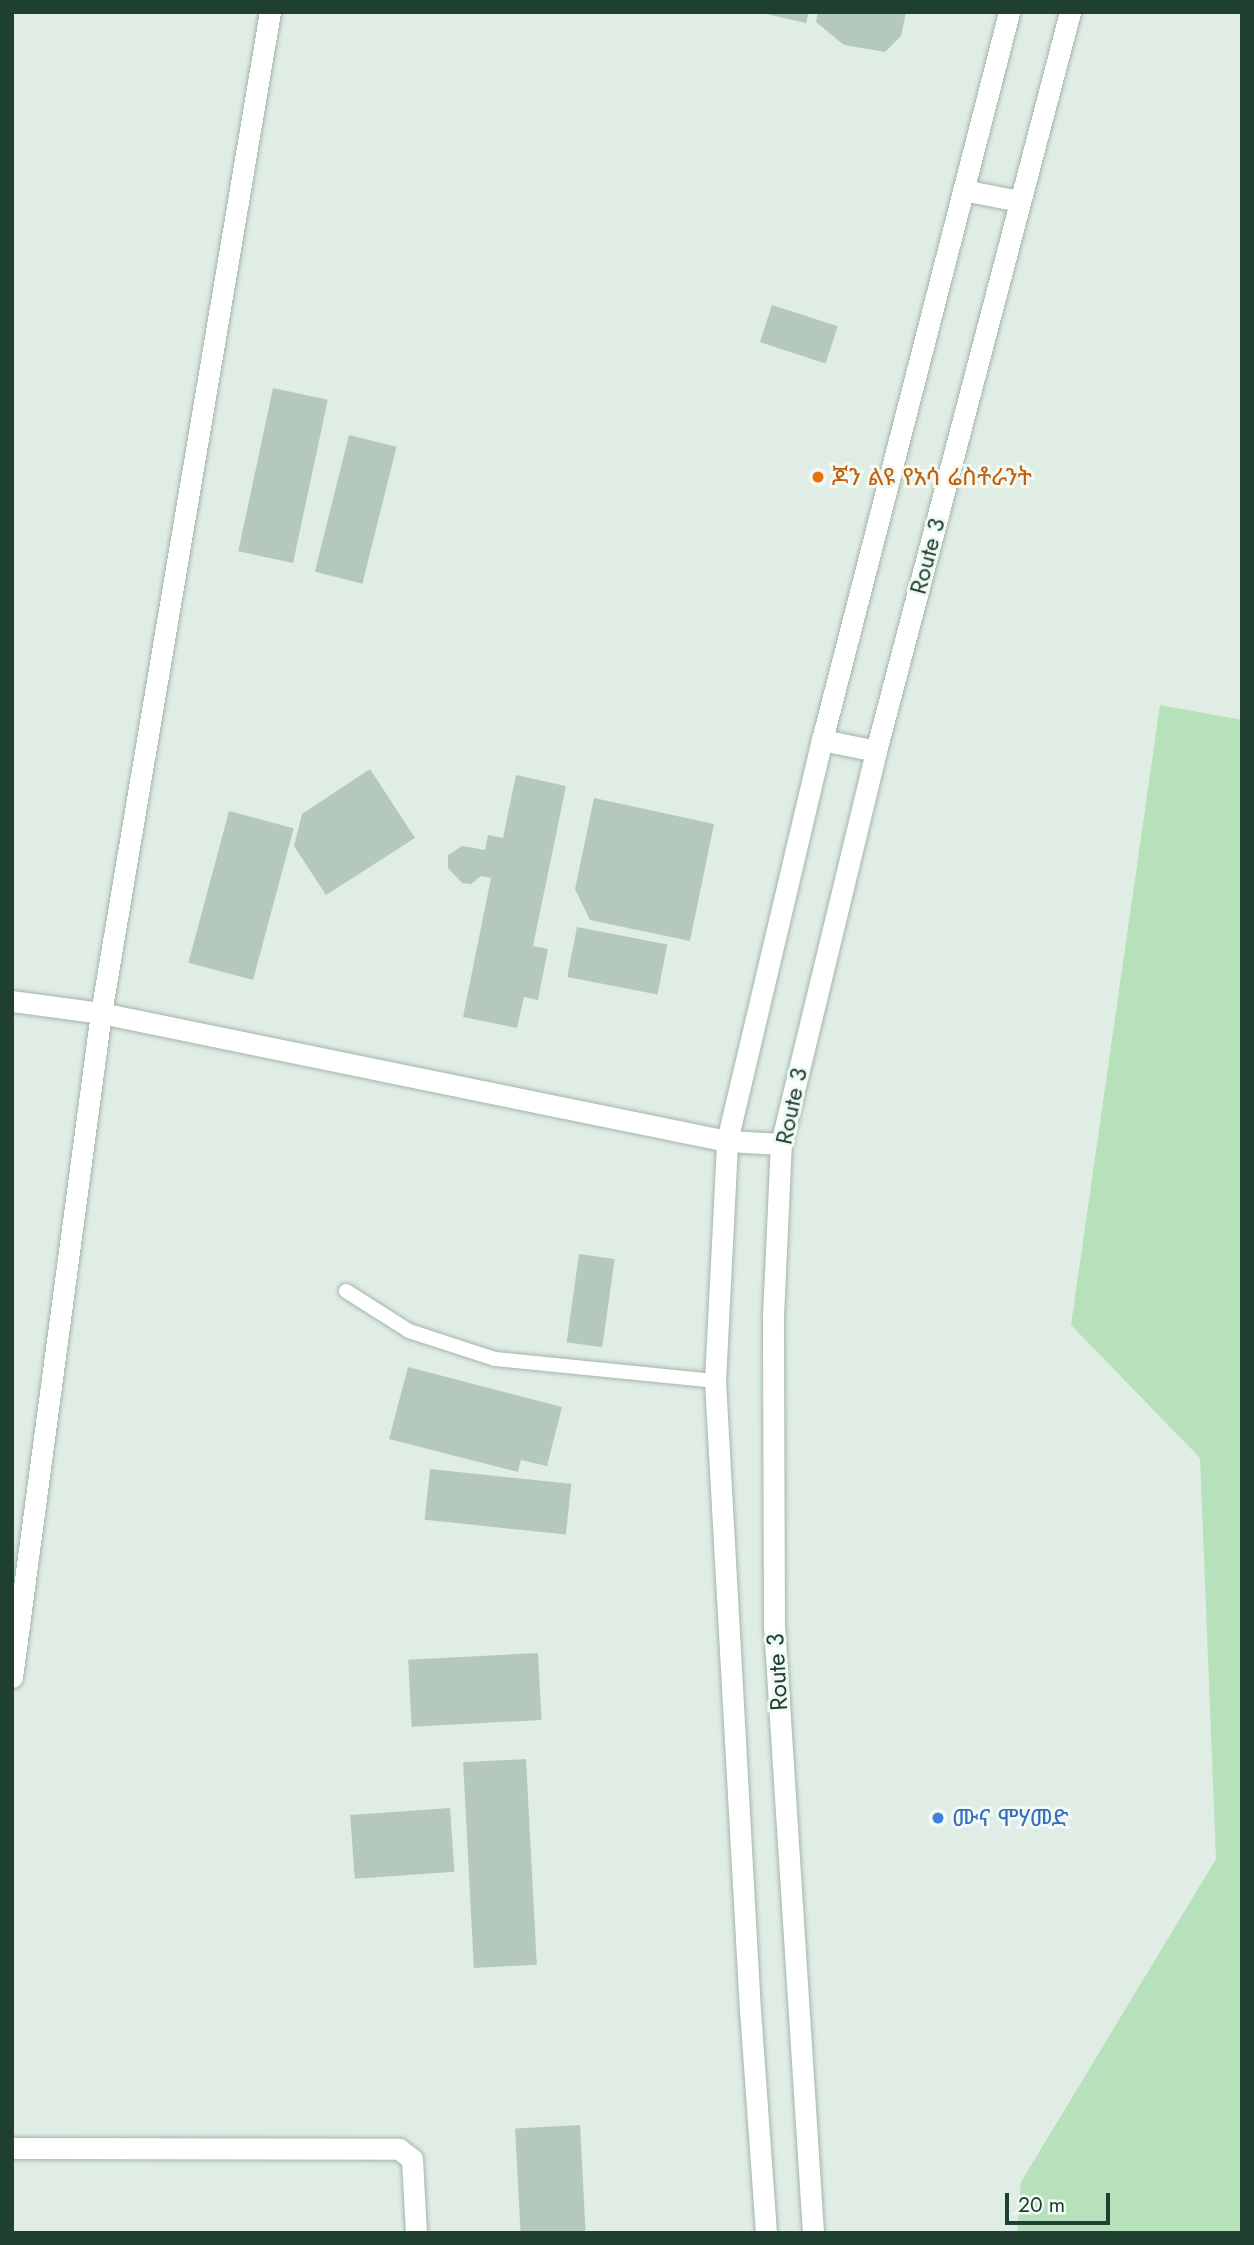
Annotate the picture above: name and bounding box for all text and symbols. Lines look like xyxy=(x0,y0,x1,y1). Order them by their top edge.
place label: ጆን ልዩ የአሳ ሬስቶራንት xyxy=(832,463,1032,491)
marker: ጆን ልዩ የአሳ ሬስቶራንት xyxy=(810,469,826,485)
street label: Route 3 xyxy=(903,515,951,597)
street label: Route 3 xyxy=(769,1065,813,1147)
street label: Route 3 xyxy=(761,1633,793,1711)
place label: ሙና ሞሃመድ xyxy=(952,1804,1069,1832)
marker: ሙና ሞሃመድ xyxy=(930,1810,946,1826)
scale bar xyxy=(1009,2178,1114,2222)
text: 20 m xyxy=(1018,2190,1065,2220)

